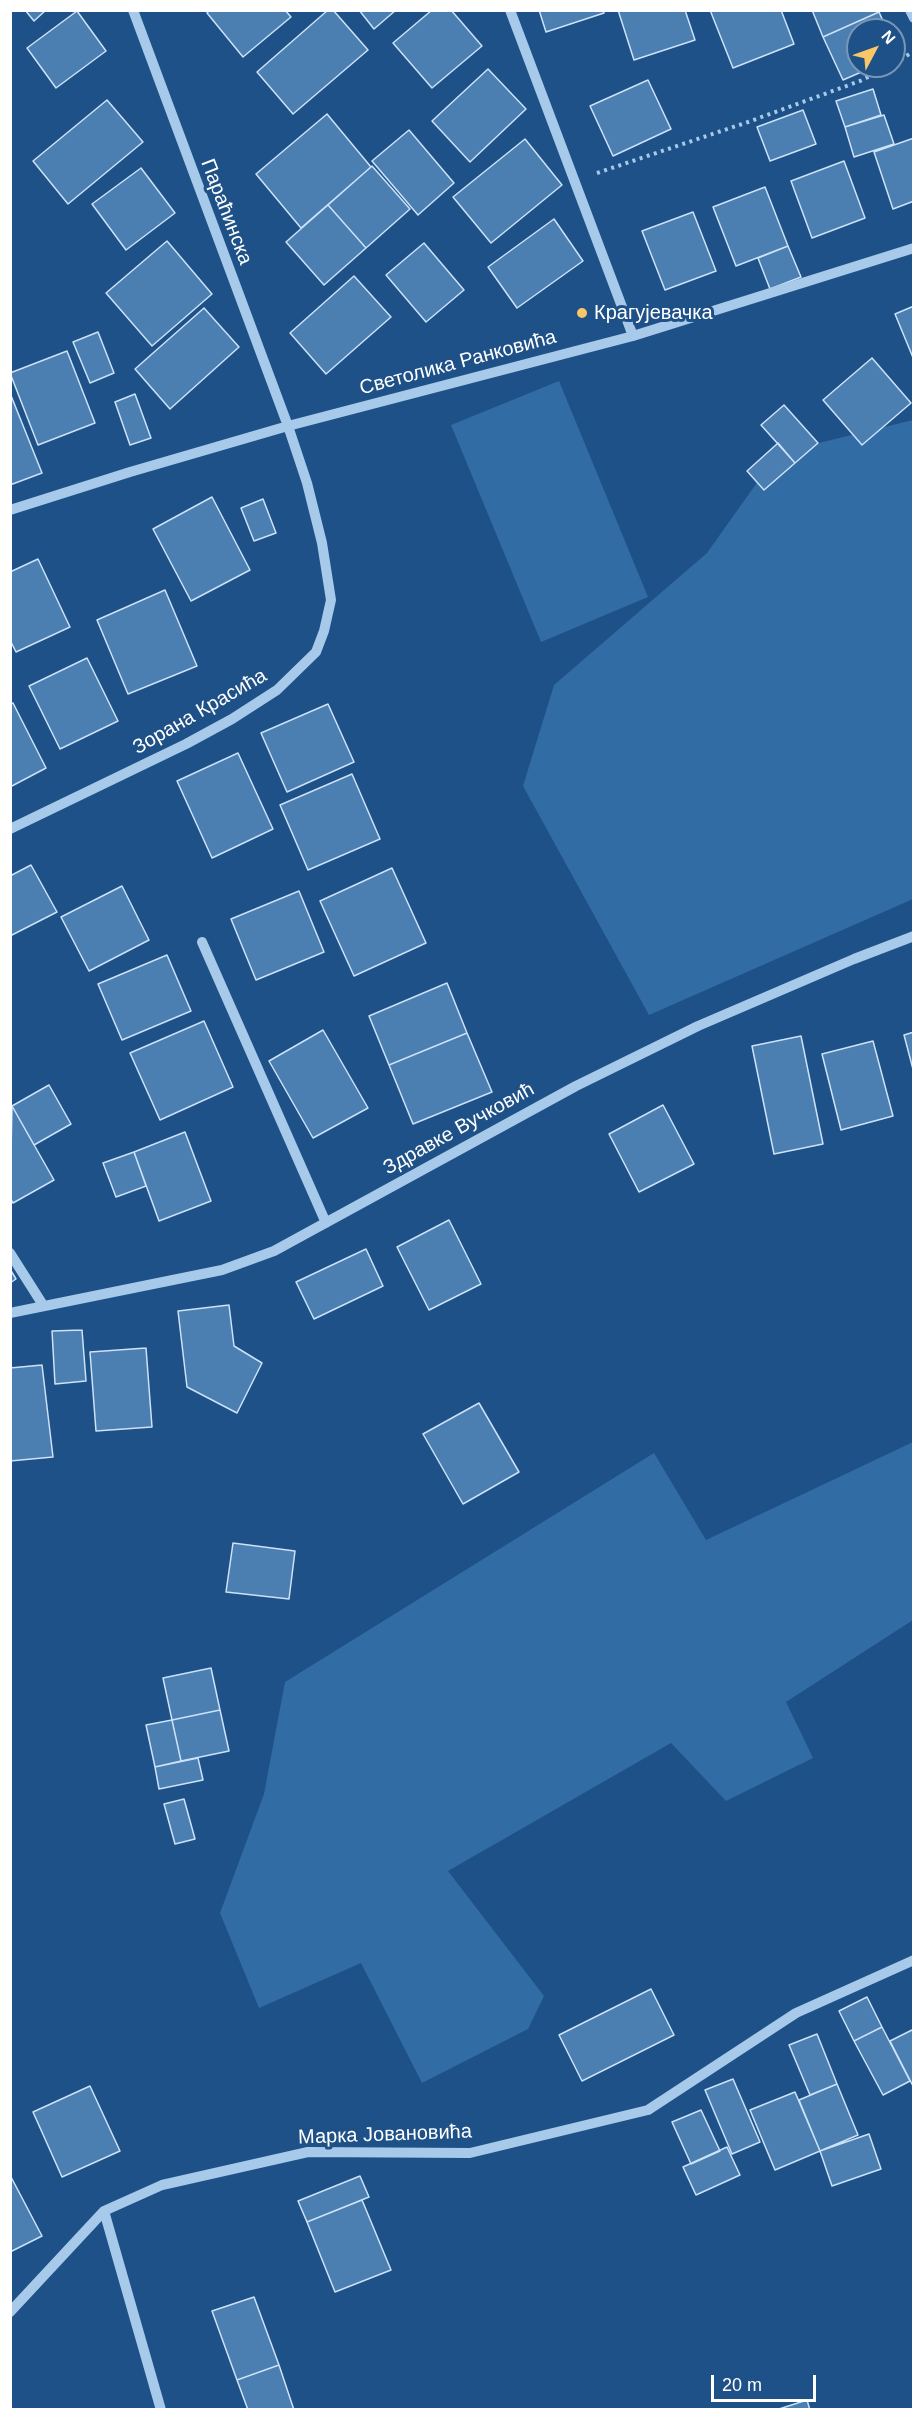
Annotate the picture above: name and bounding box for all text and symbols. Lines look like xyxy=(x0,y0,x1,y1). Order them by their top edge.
north arrow xyxy=(846,18,906,78)
text: N xyxy=(878,27,899,47)
street label: Параћинска xyxy=(195,156,257,268)
place label: Крагујевачка xyxy=(594,301,713,325)
marker: Крагујевачка xyxy=(575,306,589,320)
street label: Светолика Ранковића xyxy=(357,325,559,401)
street label: Зорана Красића xyxy=(129,664,271,760)
street label: Здравке Вучковић xyxy=(379,1078,539,1180)
street label: Марка Јовановића xyxy=(298,2120,472,2150)
scale bar xyxy=(714,2363,819,2401)
text: 20 m xyxy=(722,2375,762,2395)

